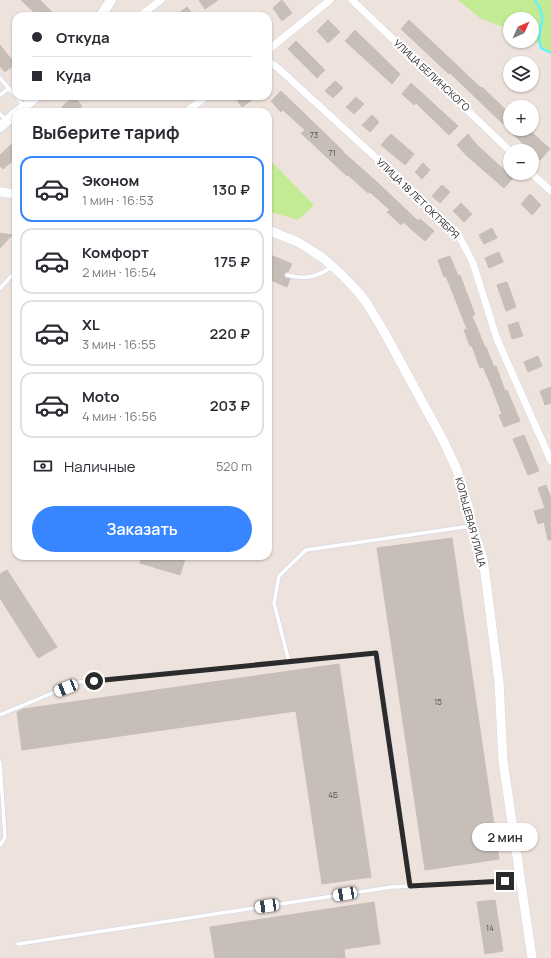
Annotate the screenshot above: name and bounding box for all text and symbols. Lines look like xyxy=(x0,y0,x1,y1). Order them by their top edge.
north arrow xyxy=(503,12,539,48)
map controls xyxy=(503,12,539,180)
text: Откуда xyxy=(56,27,110,48)
street label: УЛИЦА БЕЛИНСКОГО xyxy=(391,36,473,114)
button: layers xyxy=(503,56,539,92)
text: Куда xyxy=(56,65,91,86)
button: + xyxy=(503,100,539,136)
text: Выберите тариф xyxy=(32,120,180,144)
house number: 73 xyxy=(310,129,318,140)
button: − xyxy=(503,144,539,180)
house number: 71 xyxy=(328,147,336,158)
street label: УЛИЦА 18 ЛЕТ ОКТЯБРЯ xyxy=(373,154,463,242)
text: Эконом xyxy=(82,170,139,191)
icon: car xyxy=(34,171,70,207)
text: 130 ₽ xyxy=(212,179,250,200)
text: 1 мин · 16:53 xyxy=(82,191,154,209)
text: Комфорт xyxy=(82,242,149,263)
icon: car xyxy=(34,243,70,279)
text: 175 ₽ xyxy=(214,251,250,272)
text: 2 мин · 16:54 xyxy=(82,263,156,281)
text: XL xyxy=(82,314,100,335)
icon: car xyxy=(34,315,70,351)
text: 220 ₽ xyxy=(210,323,250,344)
text: 3 мин · 16:55 xyxy=(82,335,156,353)
text: Moto xyxy=(82,386,119,407)
icon: car xyxy=(34,387,70,423)
text: 203 ₽ xyxy=(210,395,250,416)
text: 4 мин · 16:56 xyxy=(82,407,157,425)
icon: cash xyxy=(32,455,54,477)
text: Наличные xyxy=(64,456,136,477)
text: 520 m xyxy=(216,457,252,475)
street label: КОЛЬЦЕВАЯ УЛИЦА xyxy=(452,476,490,569)
button: Заказать xyxy=(32,506,252,552)
route start xyxy=(85,672,103,690)
car xyxy=(53,678,79,698)
house number: 15 xyxy=(434,696,442,707)
house number: 4Б xyxy=(328,789,338,800)
callout: 2 мин xyxy=(472,823,538,851)
text: 2 мин xyxy=(487,828,523,846)
route end xyxy=(496,872,514,890)
car xyxy=(332,886,358,902)
car xyxy=(254,898,280,914)
house number: 14 xyxy=(486,922,494,933)

